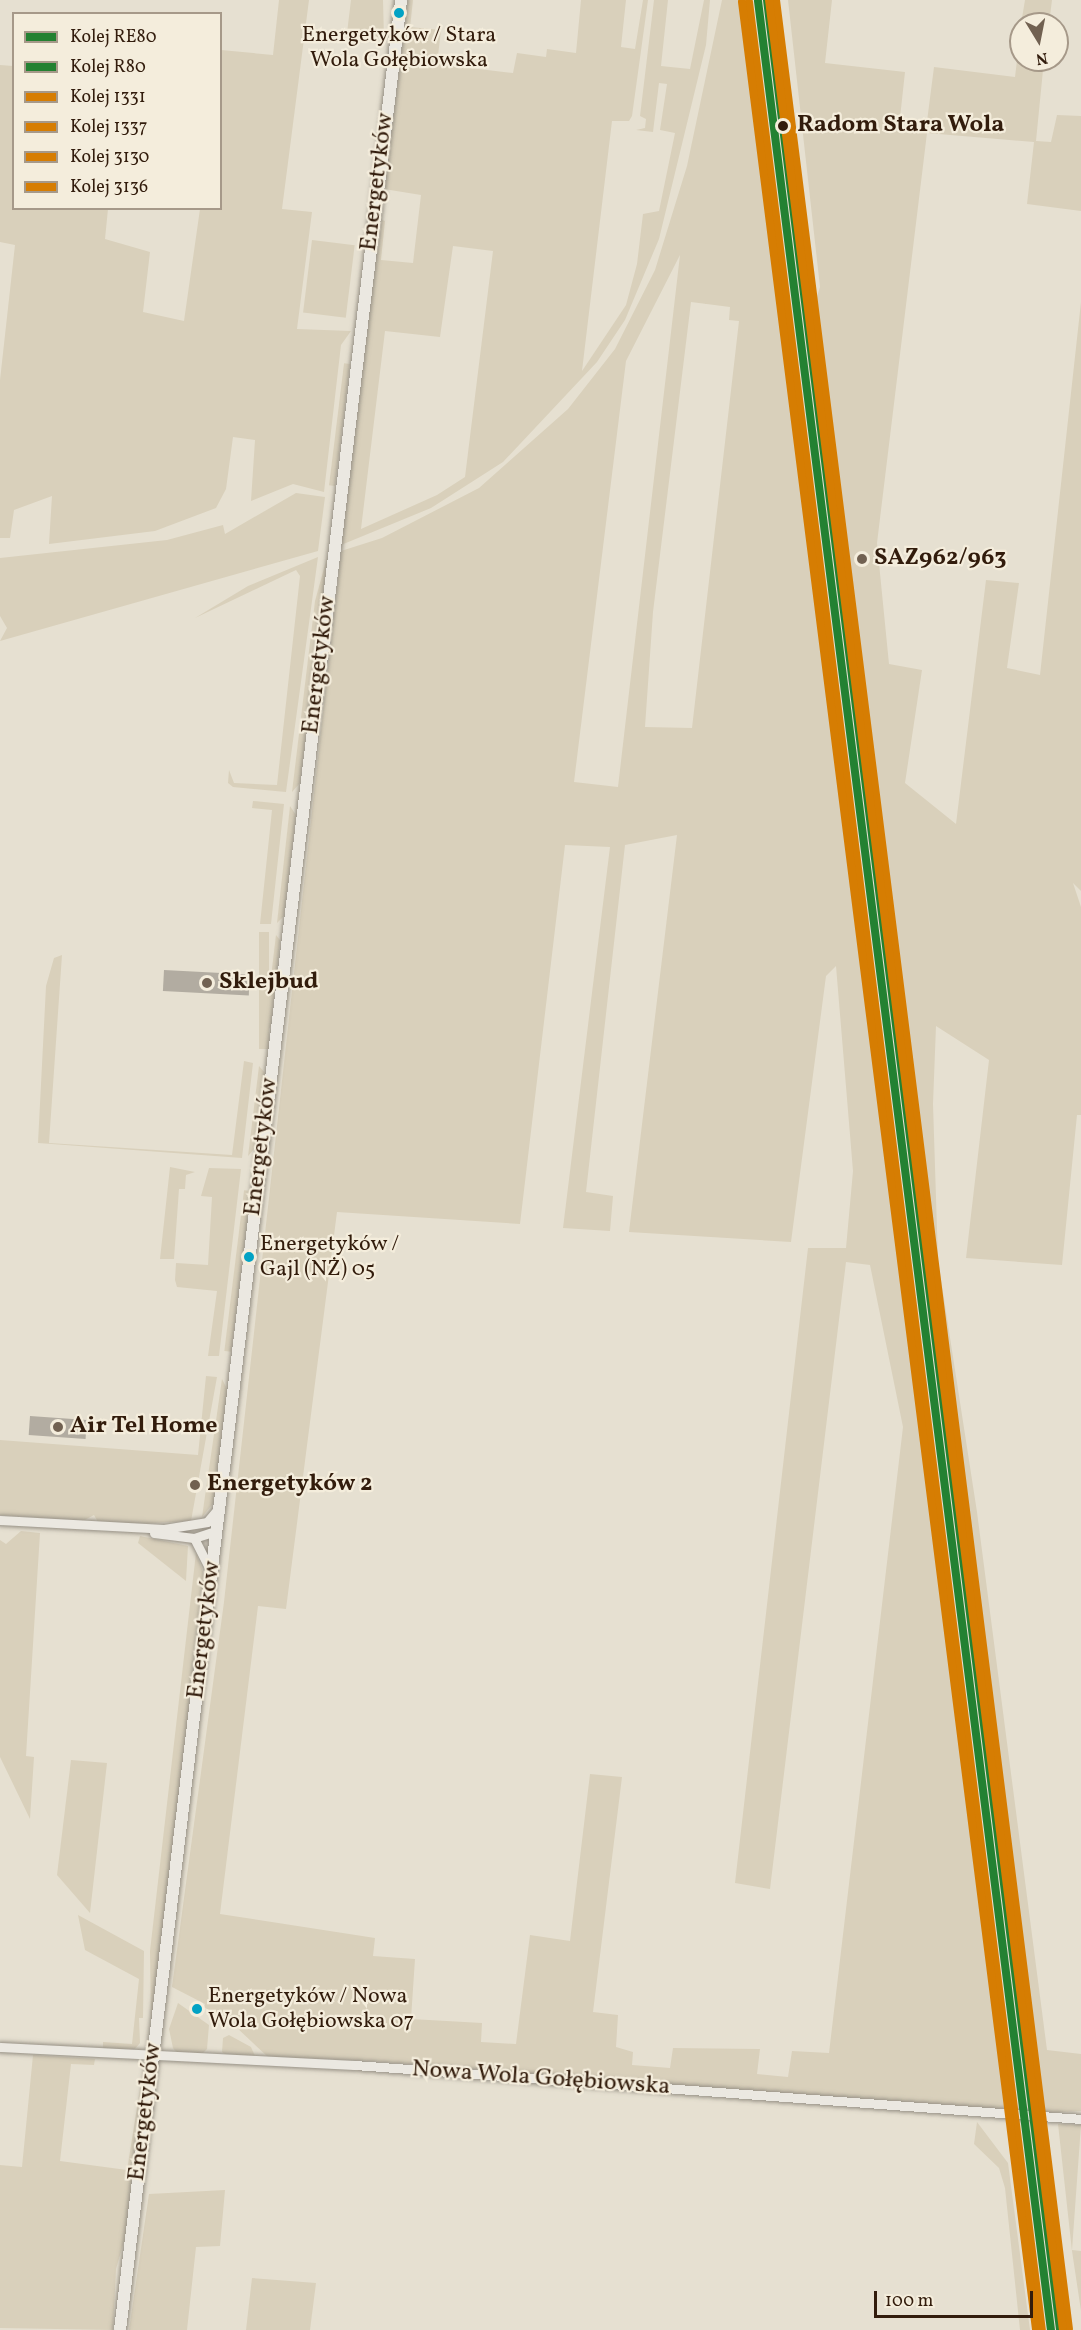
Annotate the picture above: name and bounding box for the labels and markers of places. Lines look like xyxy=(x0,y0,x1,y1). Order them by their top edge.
marker: Energetyków / Stara Wola Gołębiowska xyxy=(393,7,405,19)
place label: Energetyków / Stara Wola Gołębiowska xyxy=(301,22,497,74)
place label: Radom Stara Wola xyxy=(797,112,1005,140)
marker: Radom Stara Wola xyxy=(774,117,792,135)
place label: SAZ962/963 xyxy=(874,545,1007,573)
marker: SAZ962/963 xyxy=(855,552,869,566)
place label: Sklejbud xyxy=(219,969,318,997)
marker: Sklejbud xyxy=(200,976,214,990)
place label: Energetyków / Gajl (NŻ) 05 xyxy=(260,1231,400,1282)
marker: Energetyków / Gajl (NŻ) 05 xyxy=(243,1251,255,1263)
place label: Air Tel Home xyxy=(70,1413,218,1441)
marker: Air Tel Home xyxy=(51,1420,65,1434)
place label: Energetyków 2 xyxy=(207,1471,373,1499)
marker: Energetyków 2 xyxy=(188,1478,202,1492)
place label: Energetyków / Nowa Wola Gołębiowska 07 xyxy=(208,1983,414,2035)
marker: Energetyków / Nowa Wola Gołębiowska 07 xyxy=(191,2003,203,2015)

